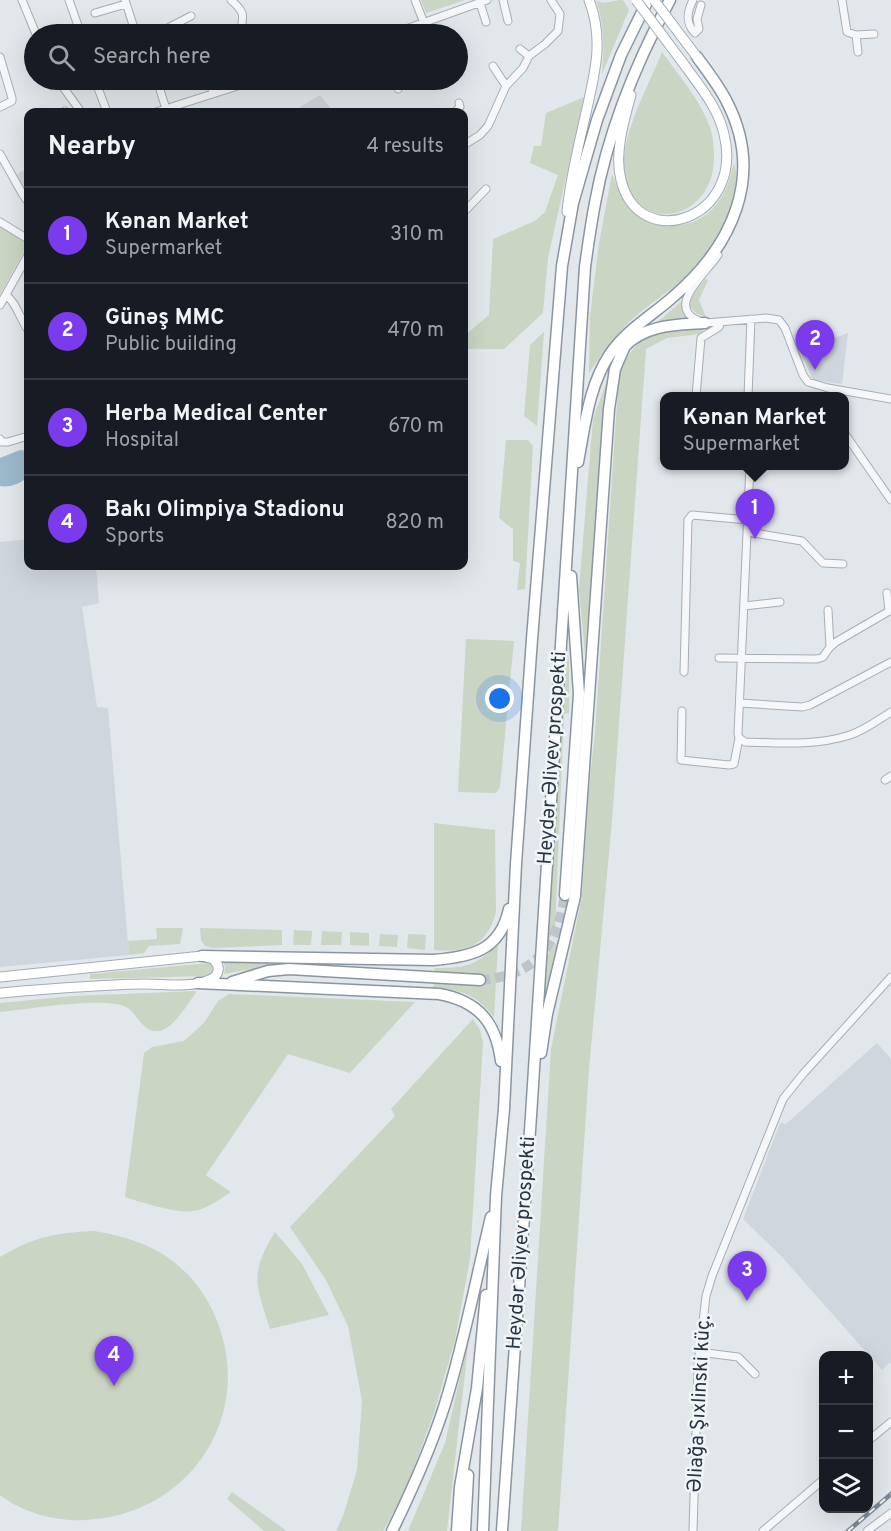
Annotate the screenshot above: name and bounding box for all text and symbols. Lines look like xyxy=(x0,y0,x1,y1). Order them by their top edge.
search box xyxy=(24,24,468,90)
icon: search xyxy=(45,41,78,74)
text: Search here xyxy=(93,44,211,71)
text: Nearby xyxy=(48,131,136,164)
text: 4 results xyxy=(367,134,444,160)
text: Kənan Market xyxy=(105,209,249,236)
text: 1 xyxy=(64,222,72,248)
text: 310 m xyxy=(390,222,444,248)
text: Supermarket xyxy=(105,236,222,262)
text: Günəş MMC xyxy=(105,305,224,332)
text: 2 xyxy=(61,318,74,344)
text: 470 m xyxy=(387,318,444,344)
pin: 2 xyxy=(796,320,834,370)
text: Public building xyxy=(105,332,237,358)
popup xyxy=(660,392,849,470)
text: Herba Medical Center xyxy=(105,401,327,428)
text: Kənan Market xyxy=(683,405,826,432)
text: 3 xyxy=(62,414,74,440)
text: 670 m xyxy=(388,414,444,440)
text: Hospital xyxy=(105,428,179,454)
text: Supermarket xyxy=(683,432,800,458)
pin: 1 xyxy=(736,490,774,539)
text: Bakı Olimpiya Stadionu xyxy=(105,497,345,524)
text: 4 xyxy=(61,510,74,536)
text: 820 m xyxy=(385,510,444,536)
text: Sports xyxy=(105,524,165,550)
street label: Heydər Əliyev prospekti xyxy=(533,650,573,866)
your location xyxy=(485,684,514,713)
street label: Heydər Əliyev prospekti xyxy=(502,1135,542,1351)
pin: 3 xyxy=(728,1252,766,1301)
street label: Əliağa Şıxlinski küç. xyxy=(682,1315,718,1493)
pin: 4 xyxy=(94,1336,134,1386)
map controls xyxy=(819,1351,873,1513)
button: + xyxy=(819,1351,873,1405)
button: − xyxy=(819,1405,873,1459)
button: layers xyxy=(819,1459,873,1513)

